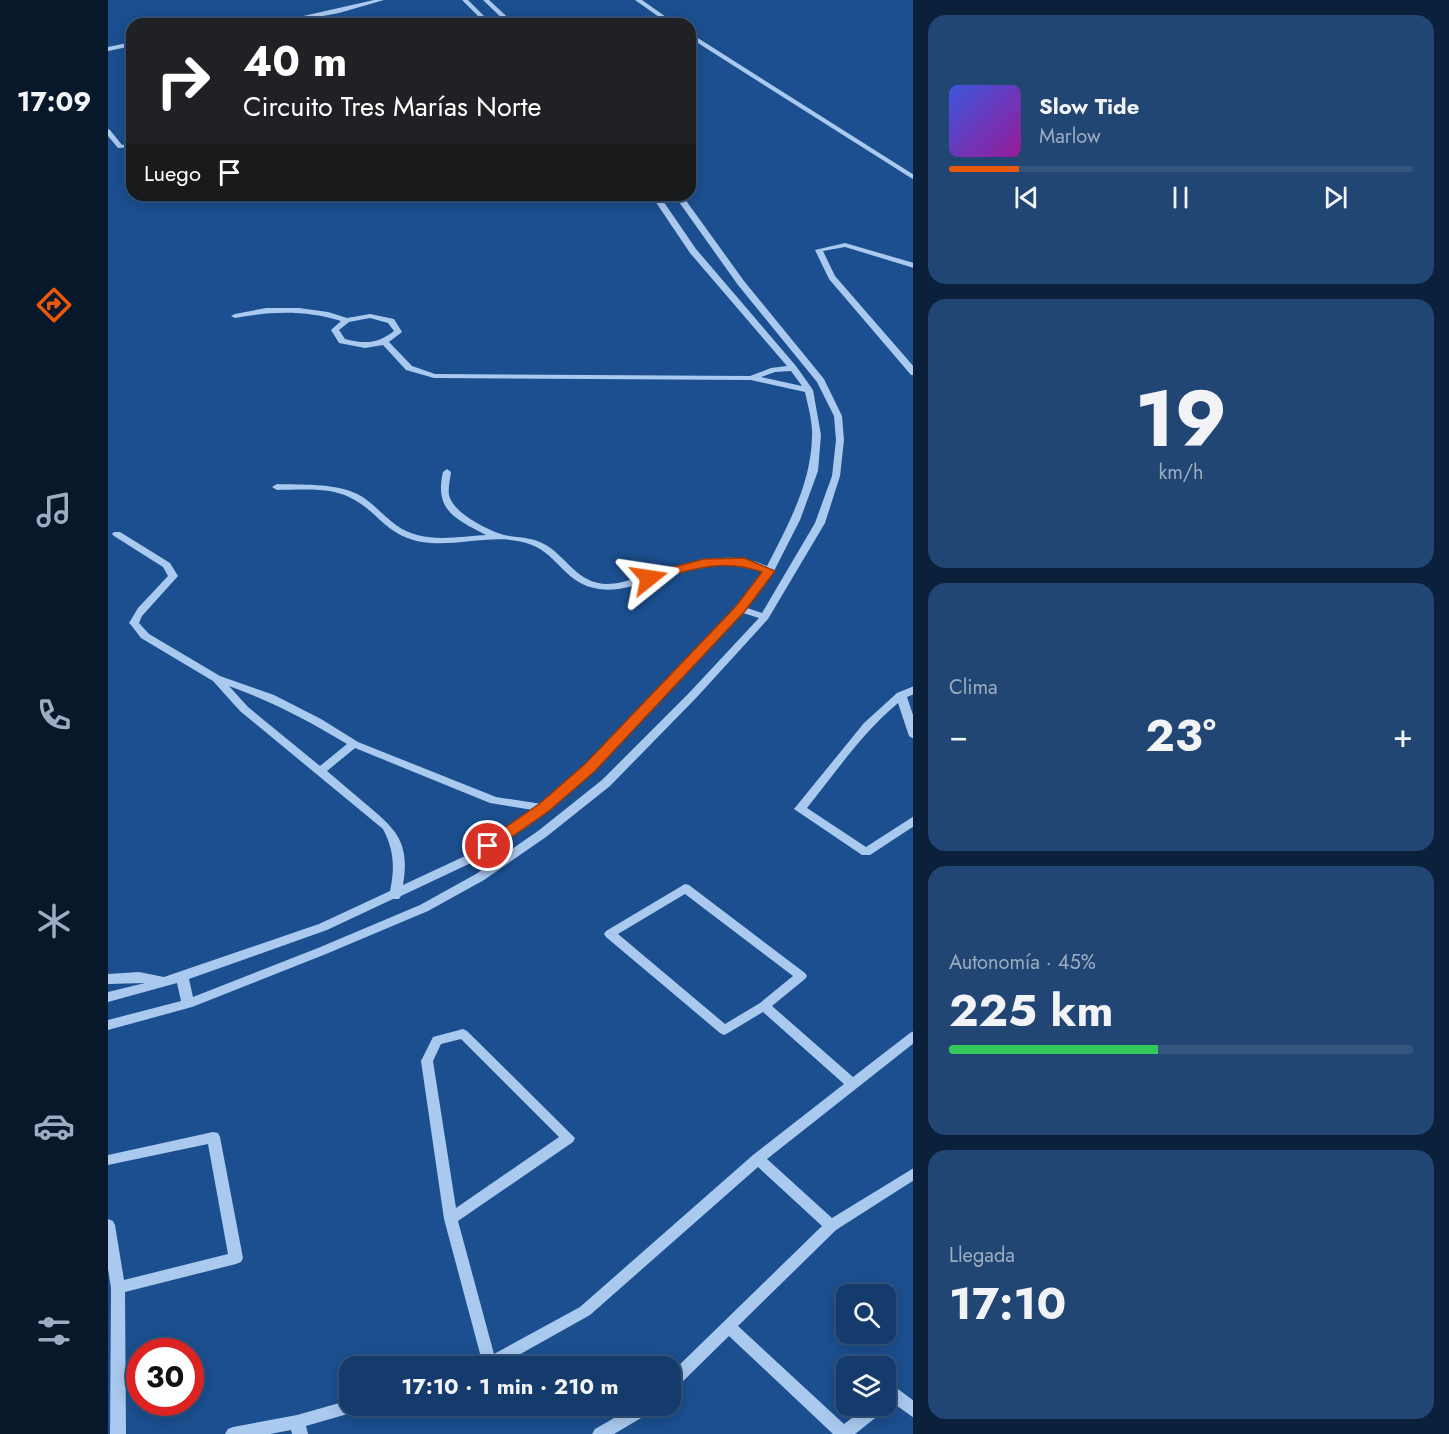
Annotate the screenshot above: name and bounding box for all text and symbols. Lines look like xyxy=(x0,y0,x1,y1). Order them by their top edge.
text: 40 m xyxy=(243,31,347,92)
icon: right xyxy=(144,42,222,120)
text: 17:09 xyxy=(17,82,91,121)
text: Circuito Tres Marías Norte xyxy=(243,87,541,126)
text: Slow Tide xyxy=(1039,90,1139,122)
text: Marlow xyxy=(1039,122,1101,151)
icon: arrive xyxy=(213,156,246,189)
text: Luego xyxy=(144,157,201,189)
icon: previous xyxy=(1010,181,1043,214)
icon: pause xyxy=(1164,181,1197,214)
icon: next xyxy=(1319,181,1352,214)
icon: directions xyxy=(33,284,75,326)
text: 19 xyxy=(1135,363,1227,475)
text: km/h xyxy=(1158,458,1204,487)
icon: music xyxy=(33,489,75,531)
position arrow xyxy=(617,546,681,610)
text: Clima xyxy=(949,673,998,702)
icon: phone xyxy=(33,694,75,736)
text: 23° xyxy=(1145,703,1216,768)
text: − xyxy=(949,712,968,759)
text: + xyxy=(1393,712,1413,759)
pin xyxy=(462,820,513,871)
icon: arrive xyxy=(471,829,504,862)
icon: climate xyxy=(33,900,75,942)
text: Autonomía · 45% xyxy=(949,948,1096,977)
text: 225 km xyxy=(949,978,1113,1043)
icon: car xyxy=(33,1105,75,1147)
text: Llegada xyxy=(949,1241,1015,1270)
text: 17:10 xyxy=(949,1271,1066,1336)
map controls xyxy=(836,1284,896,1416)
button: search xyxy=(836,1284,896,1344)
icon: filters xyxy=(33,1310,75,1352)
speed limit sign: 30 xyxy=(126,1338,204,1416)
button: layers xyxy=(836,1356,896,1416)
text: 17:10 · 1 min · 210 m xyxy=(401,1370,619,1402)

